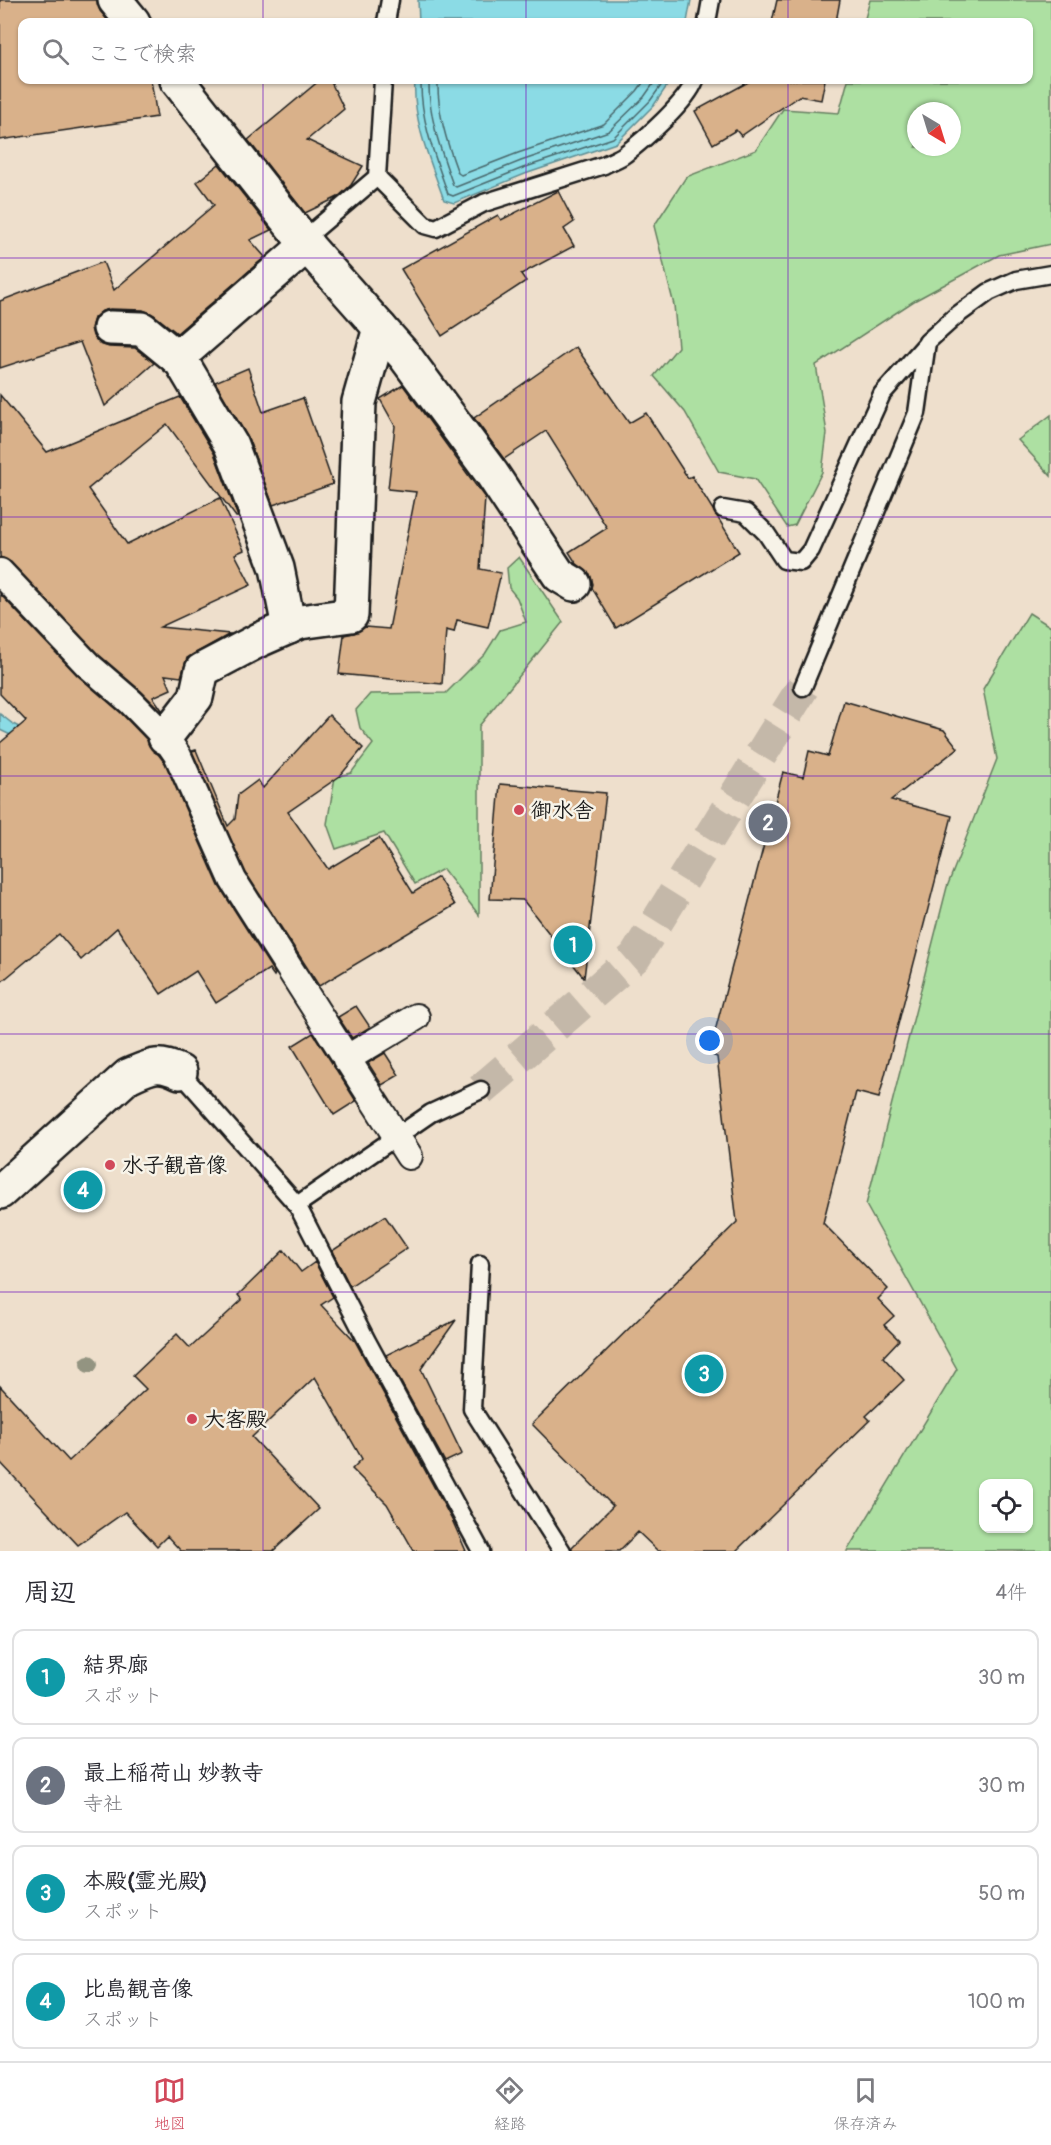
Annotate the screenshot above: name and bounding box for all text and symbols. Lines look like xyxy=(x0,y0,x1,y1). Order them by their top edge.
search box xyxy=(18,18,1033,84)
icon: search xyxy=(39,35,72,68)
text: ここで検索 xyxy=(87,40,197,68)
north arrow xyxy=(907,102,961,156)
place label: 御水舎 xyxy=(531,797,594,824)
pin: 2 xyxy=(748,800,788,846)
marker: 御水舎 xyxy=(512,803,526,817)
pin: 1 xyxy=(554,922,592,968)
your location xyxy=(695,1026,724,1055)
place label: 水子観音像 xyxy=(122,1152,227,1179)
marker: 水子観音像 xyxy=(103,1158,117,1172)
pin: 4 xyxy=(64,1168,103,1212)
pin: 3 xyxy=(684,1352,724,1396)
place label: 大客殿 xyxy=(204,1406,267,1433)
marker: 大客殿 xyxy=(185,1412,199,1426)
map controls xyxy=(979,1479,1033,1533)
button: locate xyxy=(979,1479,1033,1533)
text: 周辺 xyxy=(24,1577,76,1609)
text: 4件 xyxy=(995,1580,1027,1605)
text: 結界廊 xyxy=(83,1651,149,1679)
text: 1 xyxy=(42,1665,49,1690)
text: 30 m xyxy=(978,1665,1025,1690)
text: スポット xyxy=(83,1683,163,1708)
text: 最上稲荷山 妙教寺 xyxy=(83,1759,264,1787)
text: 2 xyxy=(40,1773,51,1798)
text: 30 m xyxy=(978,1773,1025,1798)
text: 寺社 xyxy=(83,1791,123,1816)
text: 本殿(霊光殿) xyxy=(83,1867,208,1895)
text: 3 xyxy=(40,1881,51,1906)
text: 50 m xyxy=(978,1881,1025,1906)
text: スポット xyxy=(83,1899,163,1924)
text: 比島観音像 xyxy=(83,1975,193,2003)
text: 4 xyxy=(40,1989,51,2014)
text: 100 m xyxy=(968,1989,1025,2014)
text: スポット xyxy=(83,2007,163,2032)
tab: 地図 xyxy=(153,2074,186,2134)
tab: 経路 xyxy=(493,2074,526,2134)
tab: 保存済み xyxy=(833,2074,897,2134)

